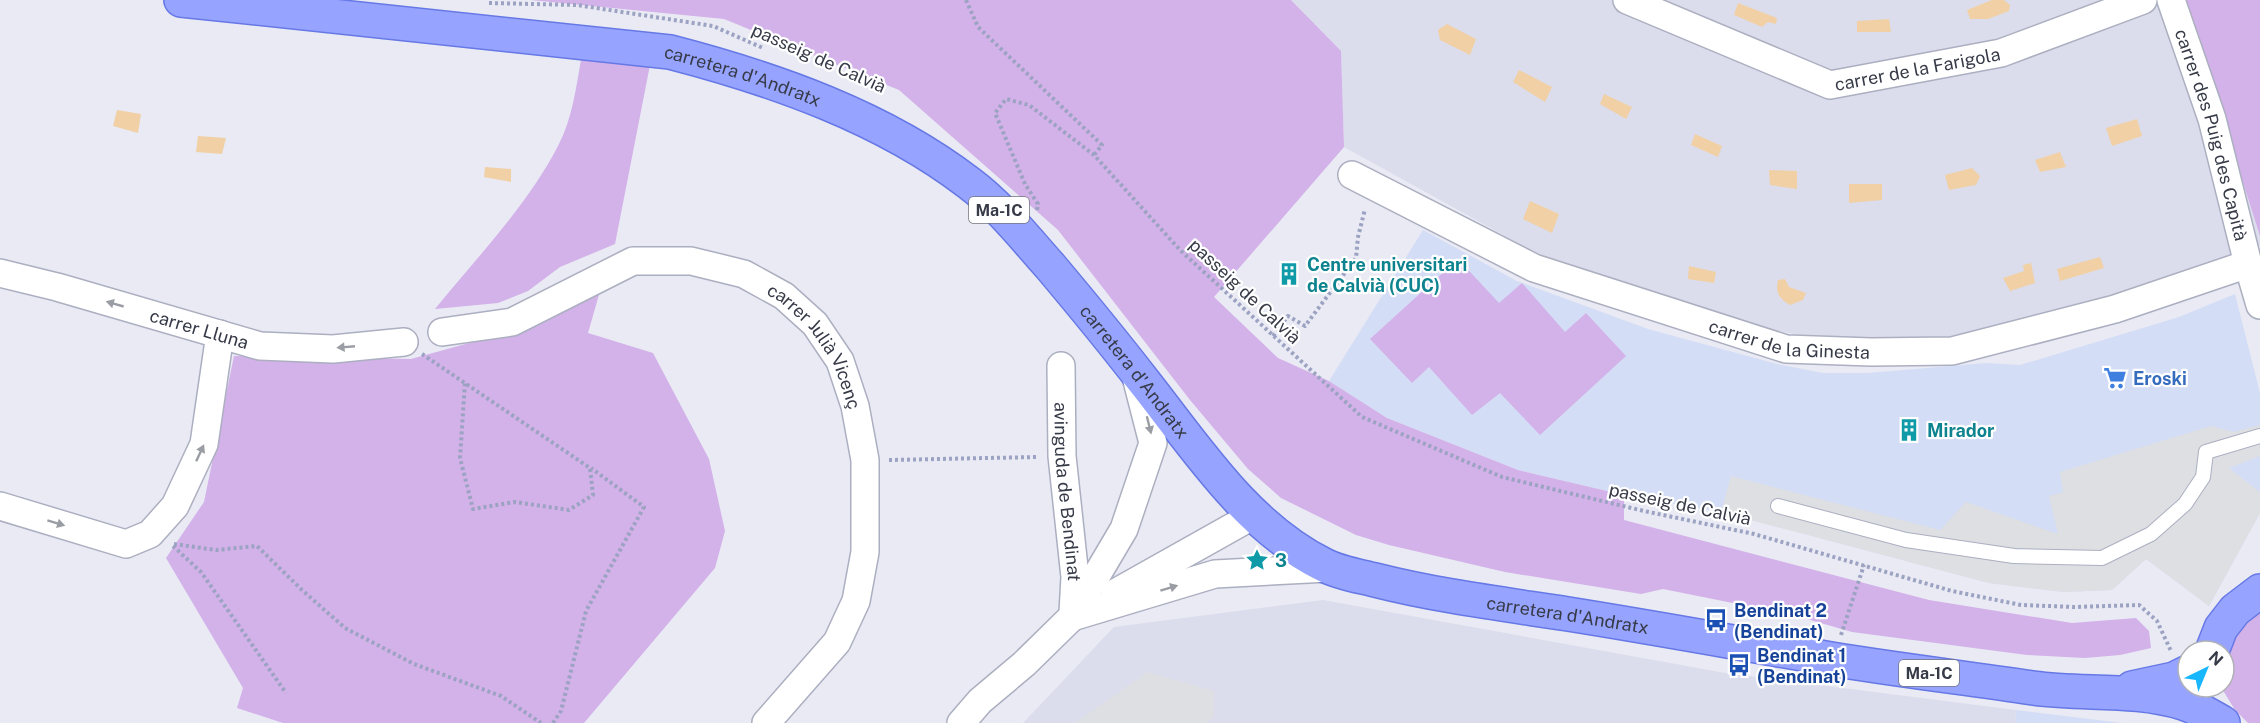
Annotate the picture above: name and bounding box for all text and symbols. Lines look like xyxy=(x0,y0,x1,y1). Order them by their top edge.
street label: passeig de Calvià xyxy=(749,19,889,97)
street label: carrer des Puig des Capità xyxy=(2171,26,2252,243)
street label: carretera d'Andratx xyxy=(663,41,824,110)
street label: carrer de la Farigola xyxy=(1833,43,2002,94)
road number: Ma-1C xyxy=(969,197,1029,223)
street label: passeig de Calvià xyxy=(1185,234,1305,348)
place label: Centre universitari de Calvià (CUC) xyxy=(1307,254,1467,296)
building icon: Centre universitari de Calvià (CUC) xyxy=(1276,261,1302,287)
street label: carrer Julià Vicenç xyxy=(764,279,866,412)
one-way arrow xyxy=(106,299,124,308)
street label: carretera d'Andratx xyxy=(1076,300,1194,442)
street label: carrer Lluna xyxy=(148,304,251,353)
street label: carrer de la Ginesta xyxy=(1707,314,1870,362)
one-way arrow xyxy=(336,342,355,352)
supermarket icon: Eroski xyxy=(2102,365,2128,391)
place label: Eroski xyxy=(2133,368,2187,389)
street label: avinguda de Bendinat xyxy=(1051,402,1086,582)
one-way arrow xyxy=(1144,416,1154,434)
building icon: Mirador xyxy=(1896,417,1922,443)
place label: Mirador xyxy=(1927,420,1995,441)
one-way arrow xyxy=(195,445,204,462)
street label: passeig de Calvià xyxy=(1607,479,1753,529)
one-way arrow xyxy=(47,519,65,528)
place icon: 3 xyxy=(1244,547,1270,573)
place label: 3 xyxy=(1275,550,1287,571)
one-way arrow xyxy=(1160,583,1178,592)
street label: carretera d'Andratx xyxy=(1485,591,1650,638)
place label: Bendinat 2 (Bendinat) xyxy=(1734,600,1827,642)
bus stop icon: Bendinat 2 (Bendinat) xyxy=(1703,607,1729,633)
north arrow xyxy=(2176,639,2236,699)
place label: Bendinat 1 (Bendinat) xyxy=(1757,645,1847,687)
text: N xyxy=(2205,647,2227,670)
bus stop icon: Bendinat 1 (Bendinat) xyxy=(1726,652,1752,678)
road number: Ma-1C xyxy=(1899,660,1959,686)

